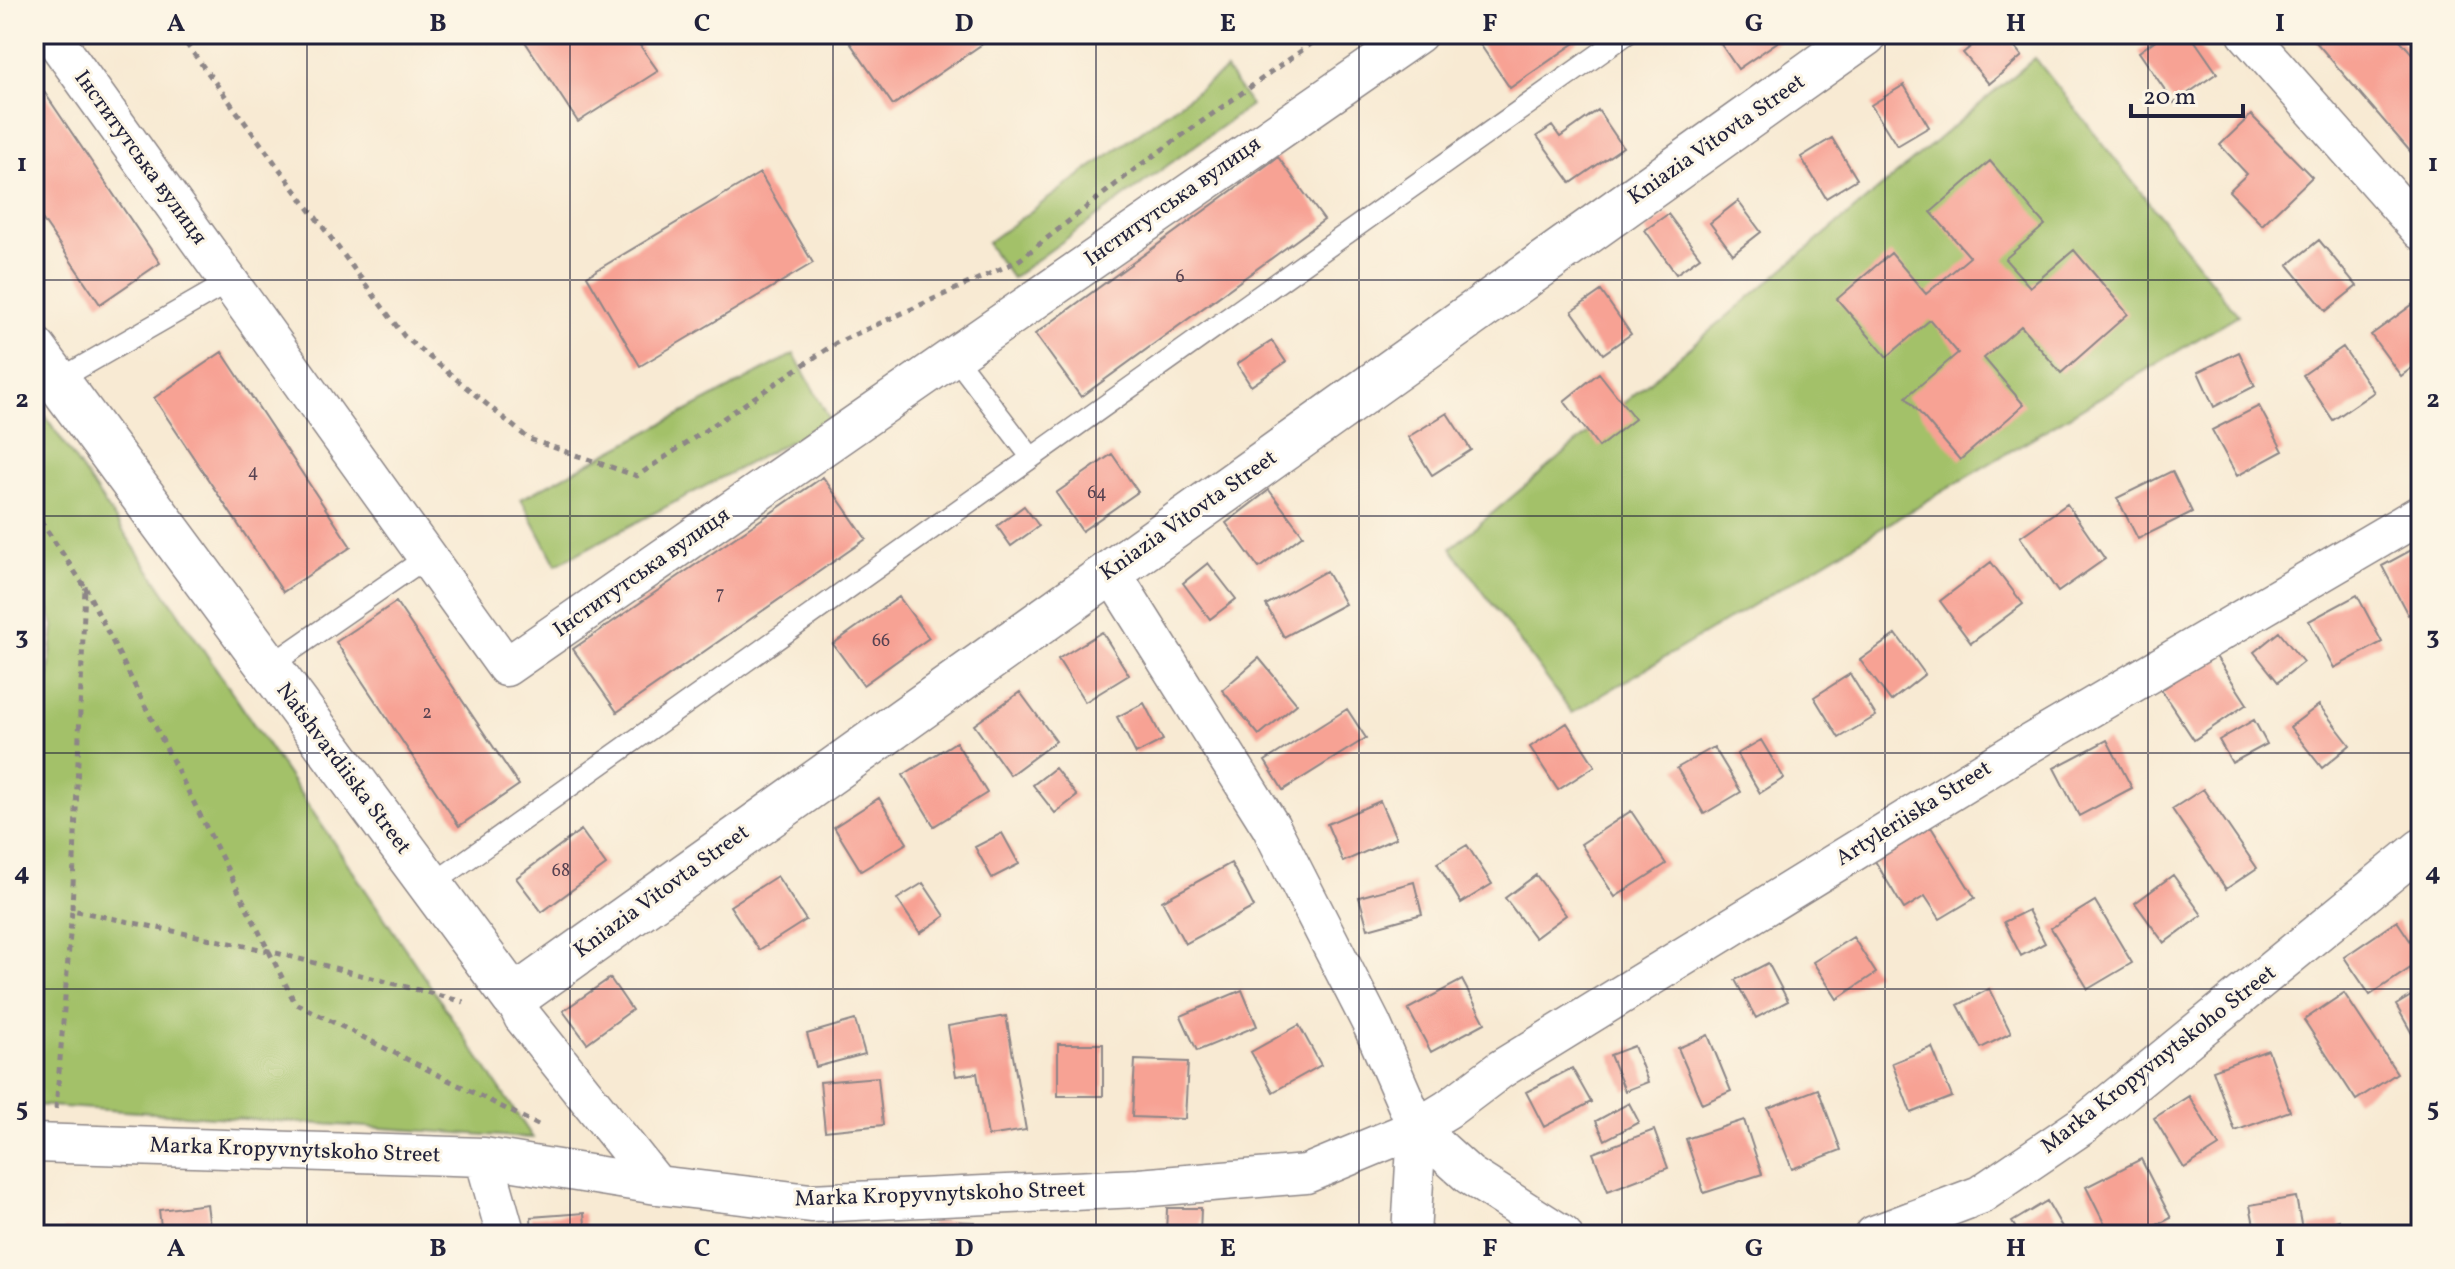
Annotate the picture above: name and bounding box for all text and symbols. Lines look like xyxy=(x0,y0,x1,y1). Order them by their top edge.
text: A xyxy=(167,6,186,42)
text: B xyxy=(429,6,447,42)
text: C xyxy=(694,6,710,42)
text: D xyxy=(954,6,974,42)
text: E xyxy=(1220,6,1236,42)
text: F xyxy=(1482,6,1498,42)
text: G xyxy=(1745,6,1763,42)
text: H xyxy=(2006,6,2026,42)
text: I xyxy=(2275,6,2285,42)
street label: Інститутська вулиця xyxy=(66,64,214,252)
street label: Kniazia Vitovta Street xyxy=(1622,67,1812,213)
scale bar xyxy=(2131,68,2243,118)
text: 20 m xyxy=(2143,81,2196,115)
street label: Інститутська вулиця xyxy=(1078,129,1268,275)
text: 1 xyxy=(17,146,27,182)
text: 1 xyxy=(2428,146,2438,182)
house number: 6 xyxy=(1175,265,1185,290)
text: 2 xyxy=(15,382,29,418)
text: 2 xyxy=(2426,382,2440,418)
street label: Kniazia Vitovta Street xyxy=(1094,443,1284,589)
house number: 4 xyxy=(248,460,258,485)
house number: 64 xyxy=(1087,481,1107,506)
street label: Інститутська вулиця xyxy=(547,500,737,646)
house number: 7 xyxy=(716,582,724,607)
text: 3 xyxy=(15,619,29,655)
text: 3 xyxy=(2426,619,2440,655)
house number: 66 xyxy=(872,629,890,654)
street label: Natshvardiiska Street xyxy=(268,677,418,862)
house number: 2 xyxy=(422,701,432,726)
street label: Artyleriiska Street xyxy=(1830,753,1998,874)
street label: Kniazia Vitovta Street xyxy=(568,818,756,966)
text: 4 xyxy=(14,855,30,891)
text: 4 xyxy=(2425,855,2441,891)
house number: 68 xyxy=(552,859,570,884)
street label: Marka Kropyvnytskoho Street xyxy=(2035,958,2283,1162)
text: 5 xyxy=(16,1091,28,1127)
text: 5 xyxy=(2427,1091,2439,1127)
street label: Marka Kropyvnytskoho Street xyxy=(149,1130,441,1172)
street label: Marka Kropyvnytskoho Street xyxy=(794,1174,1086,1216)
text: A xyxy=(167,1231,186,1267)
text: B xyxy=(429,1231,447,1267)
text: C xyxy=(694,1231,710,1267)
text: D xyxy=(954,1231,974,1267)
text: E xyxy=(1220,1231,1236,1267)
text: F xyxy=(1482,1231,1498,1267)
text: G xyxy=(1745,1231,1763,1267)
text: H xyxy=(2006,1231,2026,1267)
text: I xyxy=(2275,1231,2285,1267)

